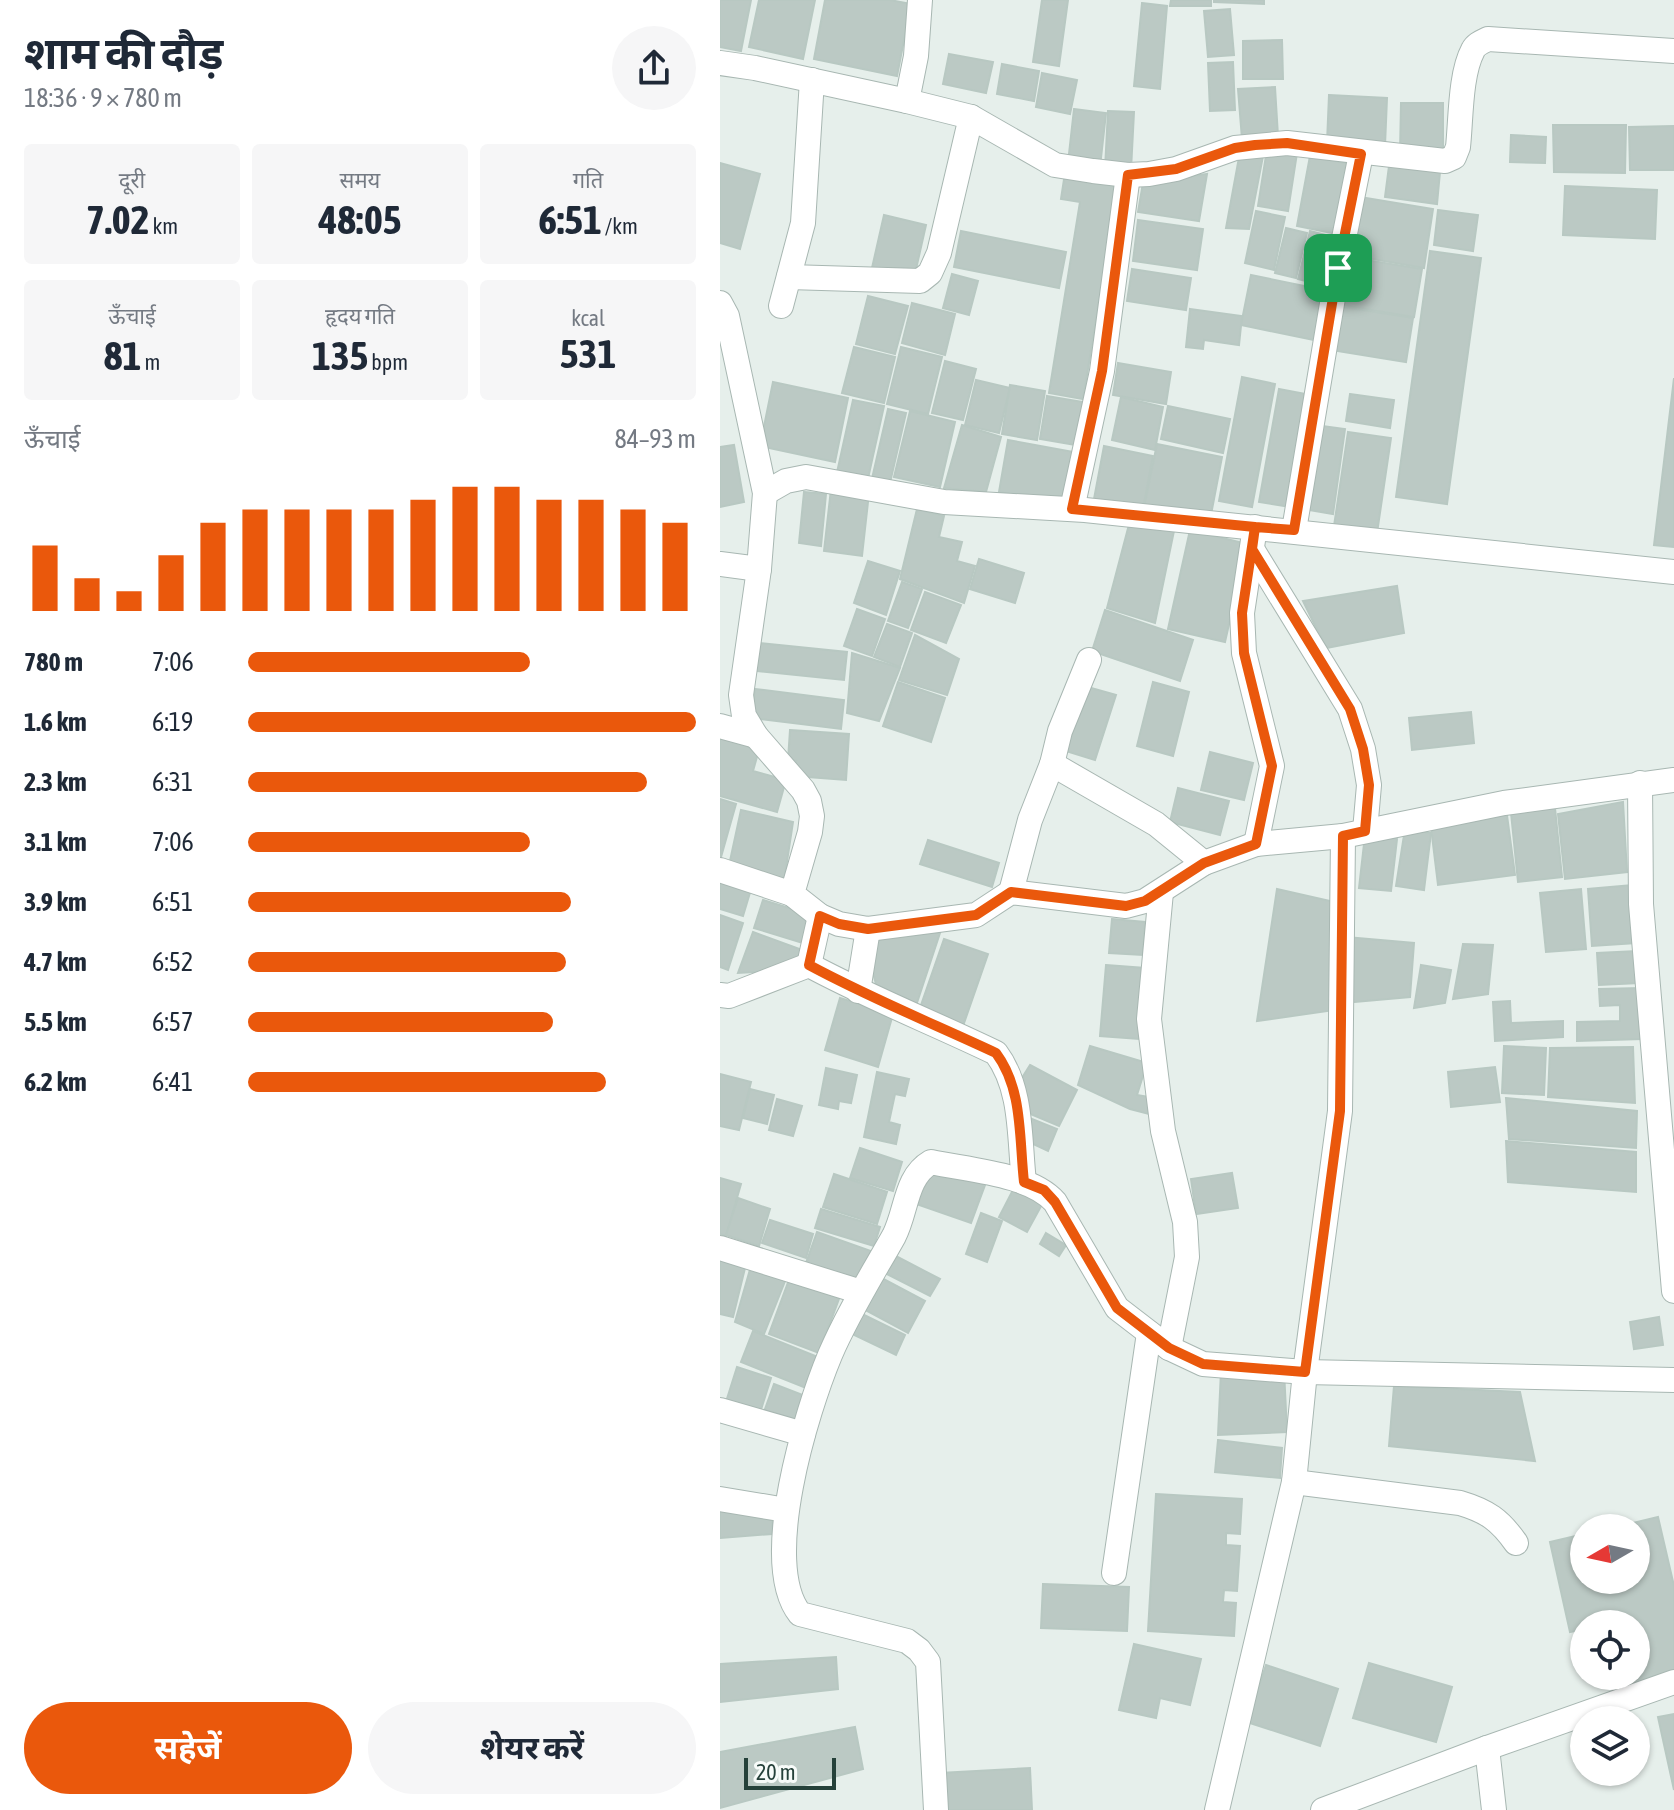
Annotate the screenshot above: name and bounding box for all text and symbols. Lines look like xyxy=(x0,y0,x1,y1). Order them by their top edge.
button: share xyxy=(612,26,696,110)
text: शाम की दौड़ xyxy=(24,28,223,78)
text: 18:36 · 9 × 780 m xyxy=(24,83,182,113)
text: दूरी xyxy=(119,167,145,193)
text: समय xyxy=(340,167,380,193)
text: गति xyxy=(573,167,603,193)
text: 7.02 xyxy=(86,197,149,242)
text: 48:05 xyxy=(318,197,402,242)
text: 6:51 xyxy=(538,197,602,242)
text: km xyxy=(149,213,178,239)
text: /km xyxy=(602,213,638,239)
pin xyxy=(1304,234,1372,302)
icon: arrive xyxy=(1316,246,1360,290)
text: ऊँचाई xyxy=(108,303,156,329)
text: हृदय गति xyxy=(325,303,395,329)
text: kcal xyxy=(571,305,605,331)
text: 531 xyxy=(560,331,616,376)
text: 81 xyxy=(104,333,141,378)
text: 135 xyxy=(312,333,368,378)
text: m xyxy=(141,349,160,375)
text: bpm xyxy=(368,349,408,375)
text: ऊँचाई xyxy=(24,424,80,454)
text: 84–93 m xyxy=(614,424,696,454)
text: 780 m xyxy=(24,647,83,677)
text: 7:06 xyxy=(152,647,194,677)
text: 1.6 km xyxy=(24,707,87,737)
text: 6:19 xyxy=(152,707,193,737)
text: 2.3 km xyxy=(24,767,87,797)
text: 6:31 xyxy=(152,767,193,797)
text: 3.1 km xyxy=(24,827,87,857)
text: 7:06 xyxy=(152,827,194,857)
text: 3.9 km xyxy=(24,887,87,917)
text: 6:51 xyxy=(152,887,193,917)
text: 4.7 km xyxy=(24,947,87,977)
text: 6:52 xyxy=(152,947,193,977)
text: 5.5 km xyxy=(24,1007,87,1037)
text: 6:57 xyxy=(152,1007,193,1037)
text: 6.2 km xyxy=(24,1067,87,1097)
text: 6:41 xyxy=(152,1067,193,1097)
north arrow xyxy=(1570,1514,1650,1594)
map controls xyxy=(1570,1514,1650,1786)
button: locate xyxy=(1570,1610,1650,1690)
button: सहेजें xyxy=(24,1702,352,1794)
button: शेयर करें xyxy=(368,1702,696,1794)
button: layers xyxy=(1570,1706,1650,1786)
scale bar xyxy=(744,1754,836,1790)
text: 20 m xyxy=(756,1759,796,1785)

